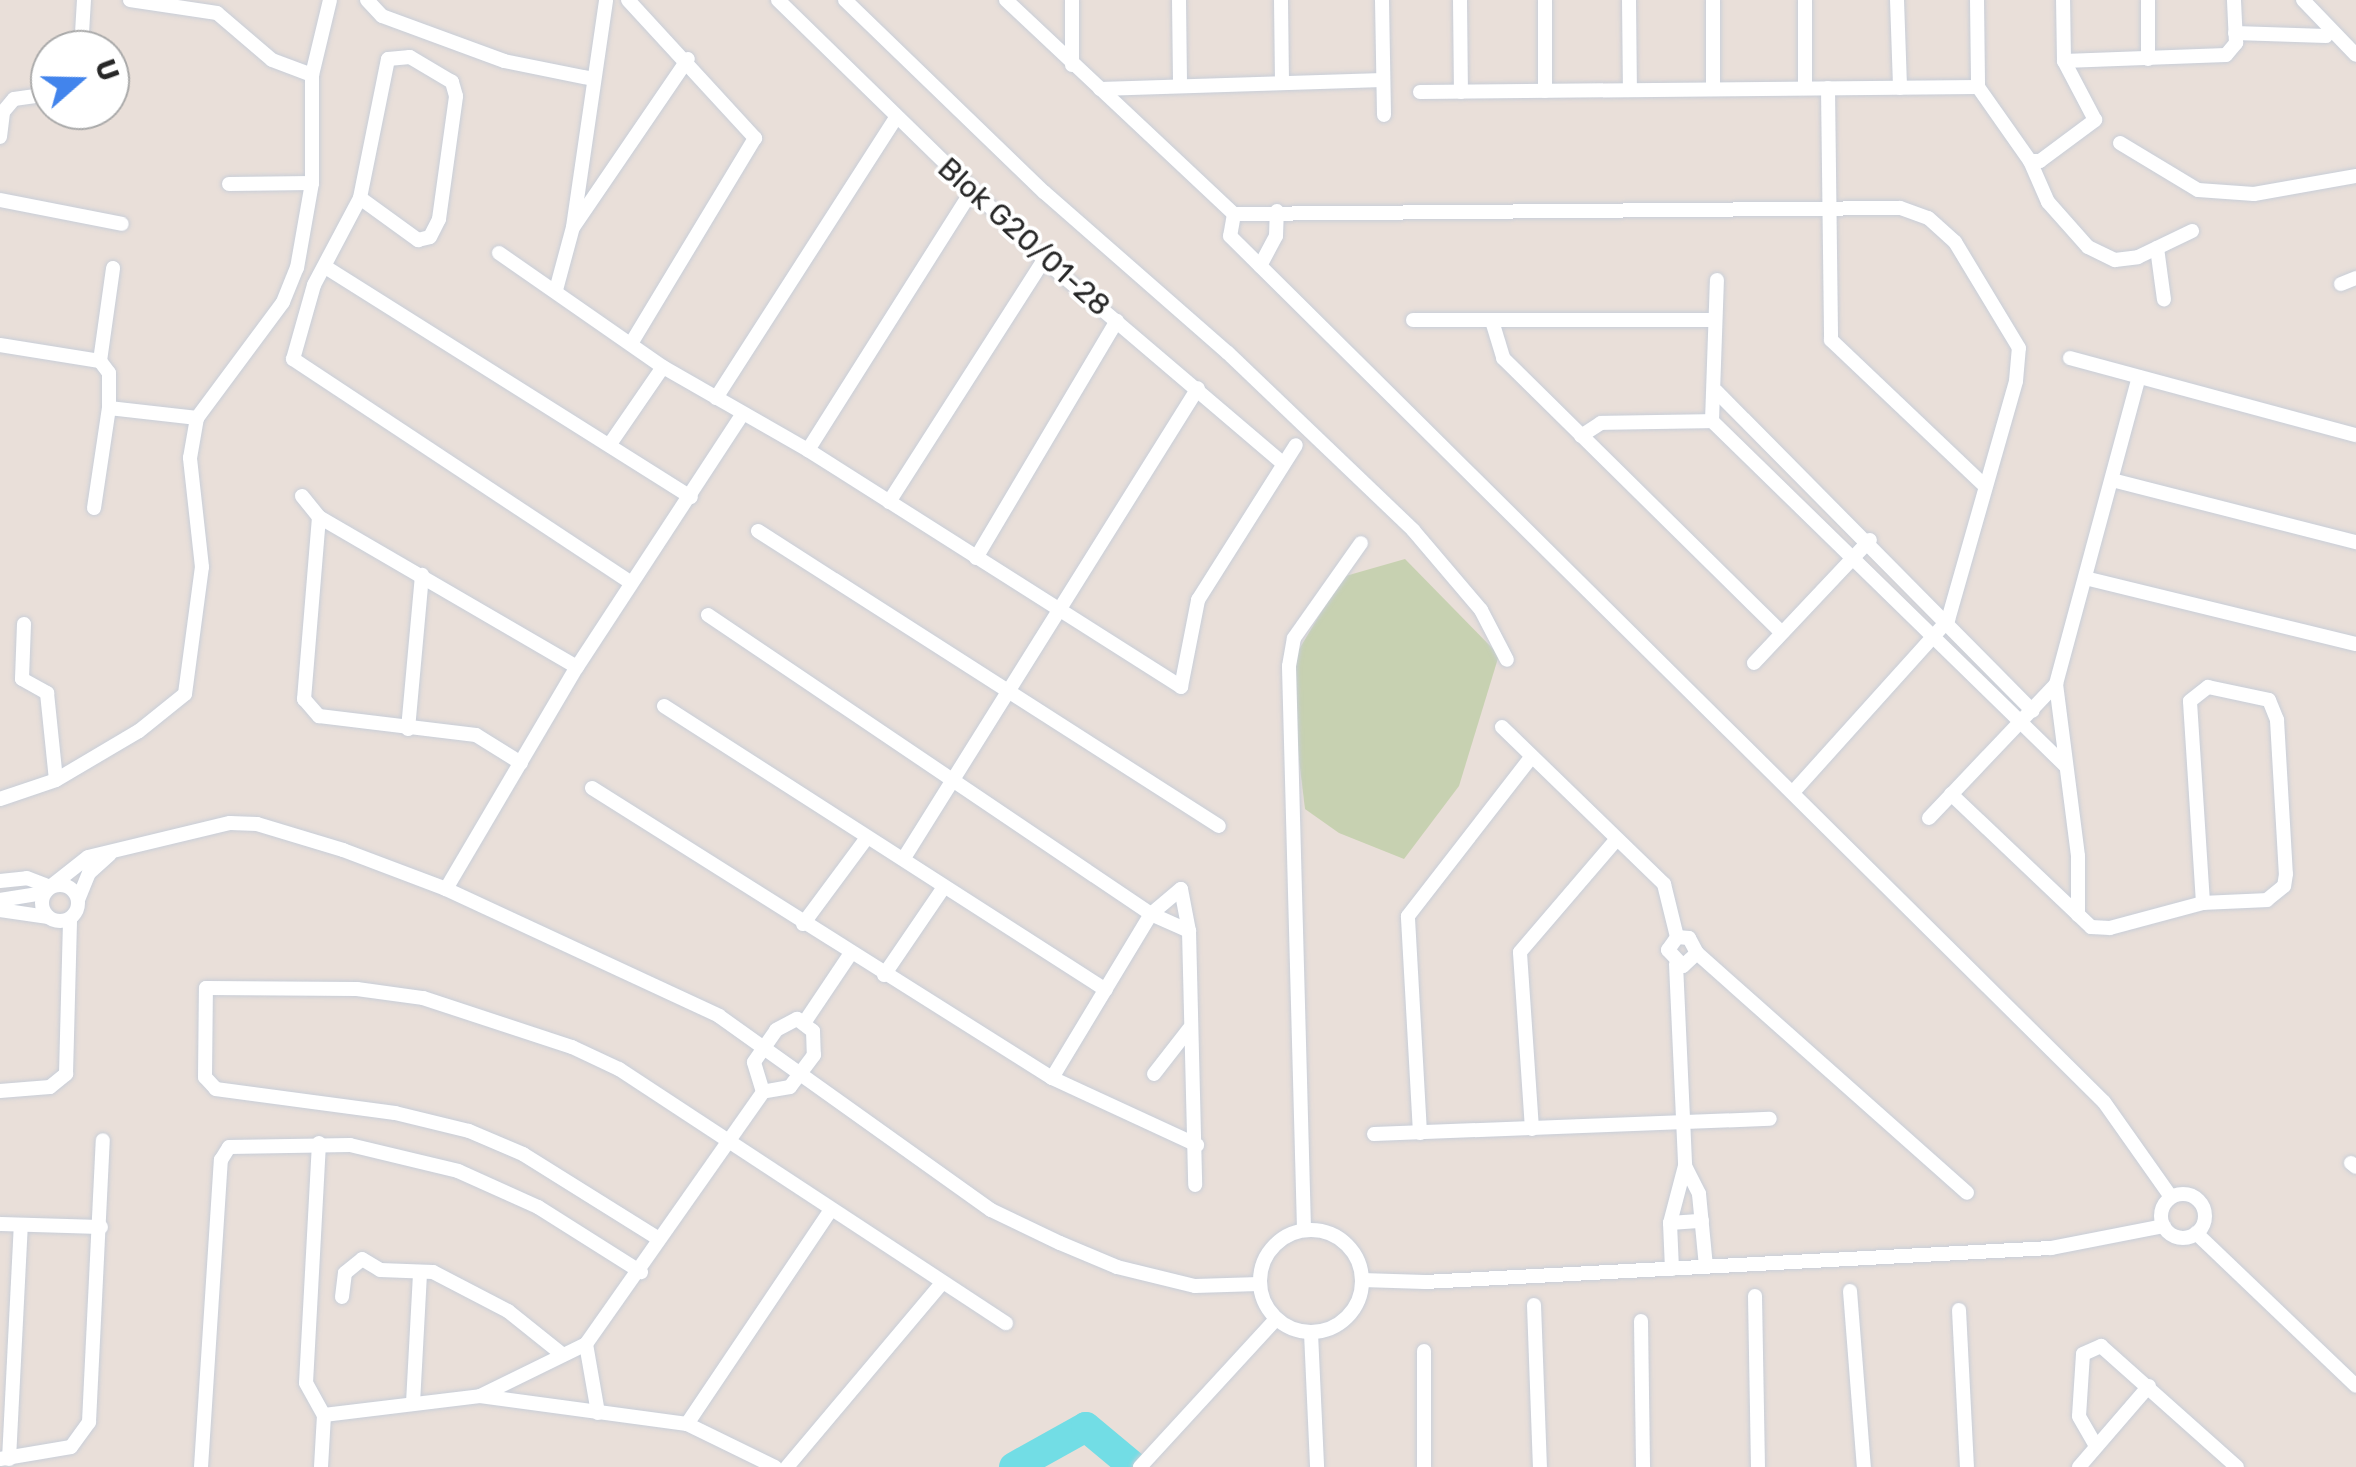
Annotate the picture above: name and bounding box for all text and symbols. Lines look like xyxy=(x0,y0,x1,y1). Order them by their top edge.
north arrow xyxy=(30,30,130,130)
text: U xyxy=(88,55,126,85)
street label: Blok G20/01-28 xyxy=(930,150,1118,324)

